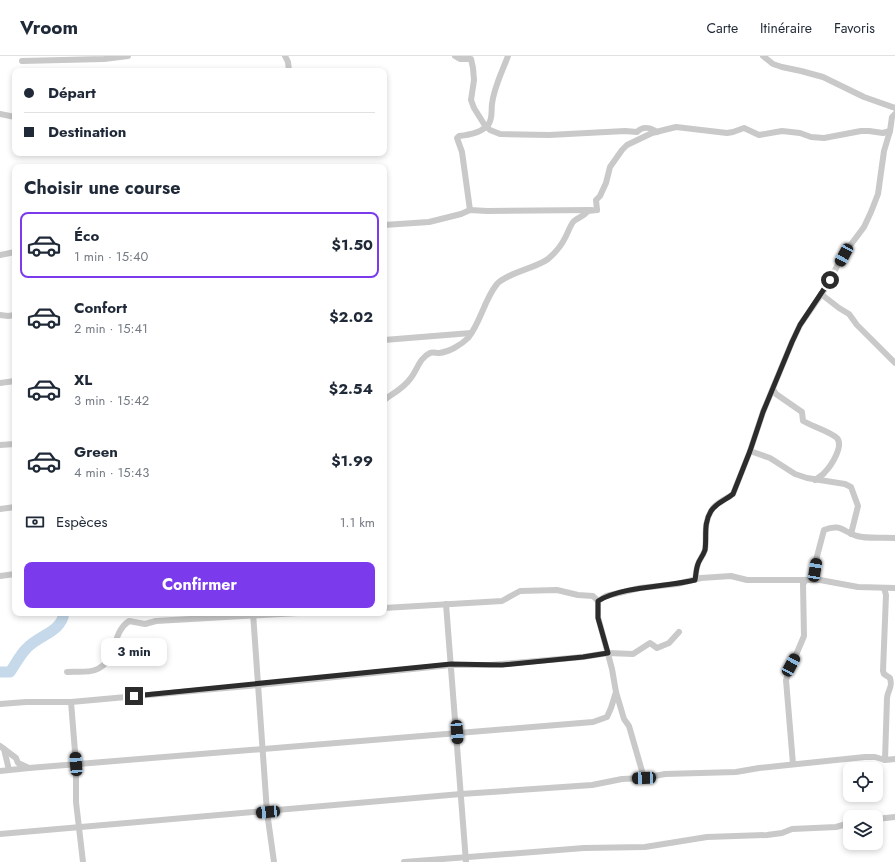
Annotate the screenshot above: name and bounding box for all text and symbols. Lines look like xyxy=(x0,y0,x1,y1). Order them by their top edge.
text: Vroom xyxy=(20,14,78,41)
text: Carte xyxy=(706,18,738,38)
text: Itinéraire xyxy=(760,18,812,38)
text: Favoris xyxy=(834,18,875,38)
text: Départ xyxy=(48,82,96,104)
text: Destination xyxy=(48,121,126,143)
text: Choisir une course xyxy=(24,175,181,201)
text: Éco xyxy=(74,225,99,247)
icon: car xyxy=(26,227,62,263)
text: $1.50 xyxy=(332,234,373,256)
car xyxy=(833,242,855,268)
text: 1 min · 15:40 xyxy=(74,247,148,266)
route start xyxy=(821,271,839,289)
text: Confort xyxy=(74,297,127,319)
icon: car xyxy=(26,299,62,335)
text: $2.02 xyxy=(329,306,373,328)
text: 2 min · 15:41 xyxy=(74,319,148,338)
text: XL xyxy=(74,369,92,391)
icon: car xyxy=(26,371,62,407)
text: $2.54 xyxy=(329,378,373,400)
text: 3 min · 15:42 xyxy=(74,391,149,410)
text: Green xyxy=(74,441,118,463)
icon: car xyxy=(26,443,62,479)
text: $1.99 xyxy=(331,450,373,472)
text: 4 min · 15:43 xyxy=(74,463,149,482)
icon: cash xyxy=(24,511,46,533)
text: Espèces xyxy=(56,511,108,533)
text: 1.1 km xyxy=(340,513,375,532)
car xyxy=(807,557,823,583)
button: Confirmer xyxy=(24,562,375,608)
callout: 3 min xyxy=(101,638,167,666)
text: 3 min xyxy=(117,642,151,661)
car xyxy=(780,652,802,678)
route end xyxy=(125,687,143,705)
car xyxy=(450,720,464,744)
car xyxy=(69,752,83,776)
map controls xyxy=(843,762,883,850)
button: locate xyxy=(843,762,883,802)
car xyxy=(632,772,656,784)
car xyxy=(256,805,280,819)
button: layers xyxy=(843,810,883,850)

